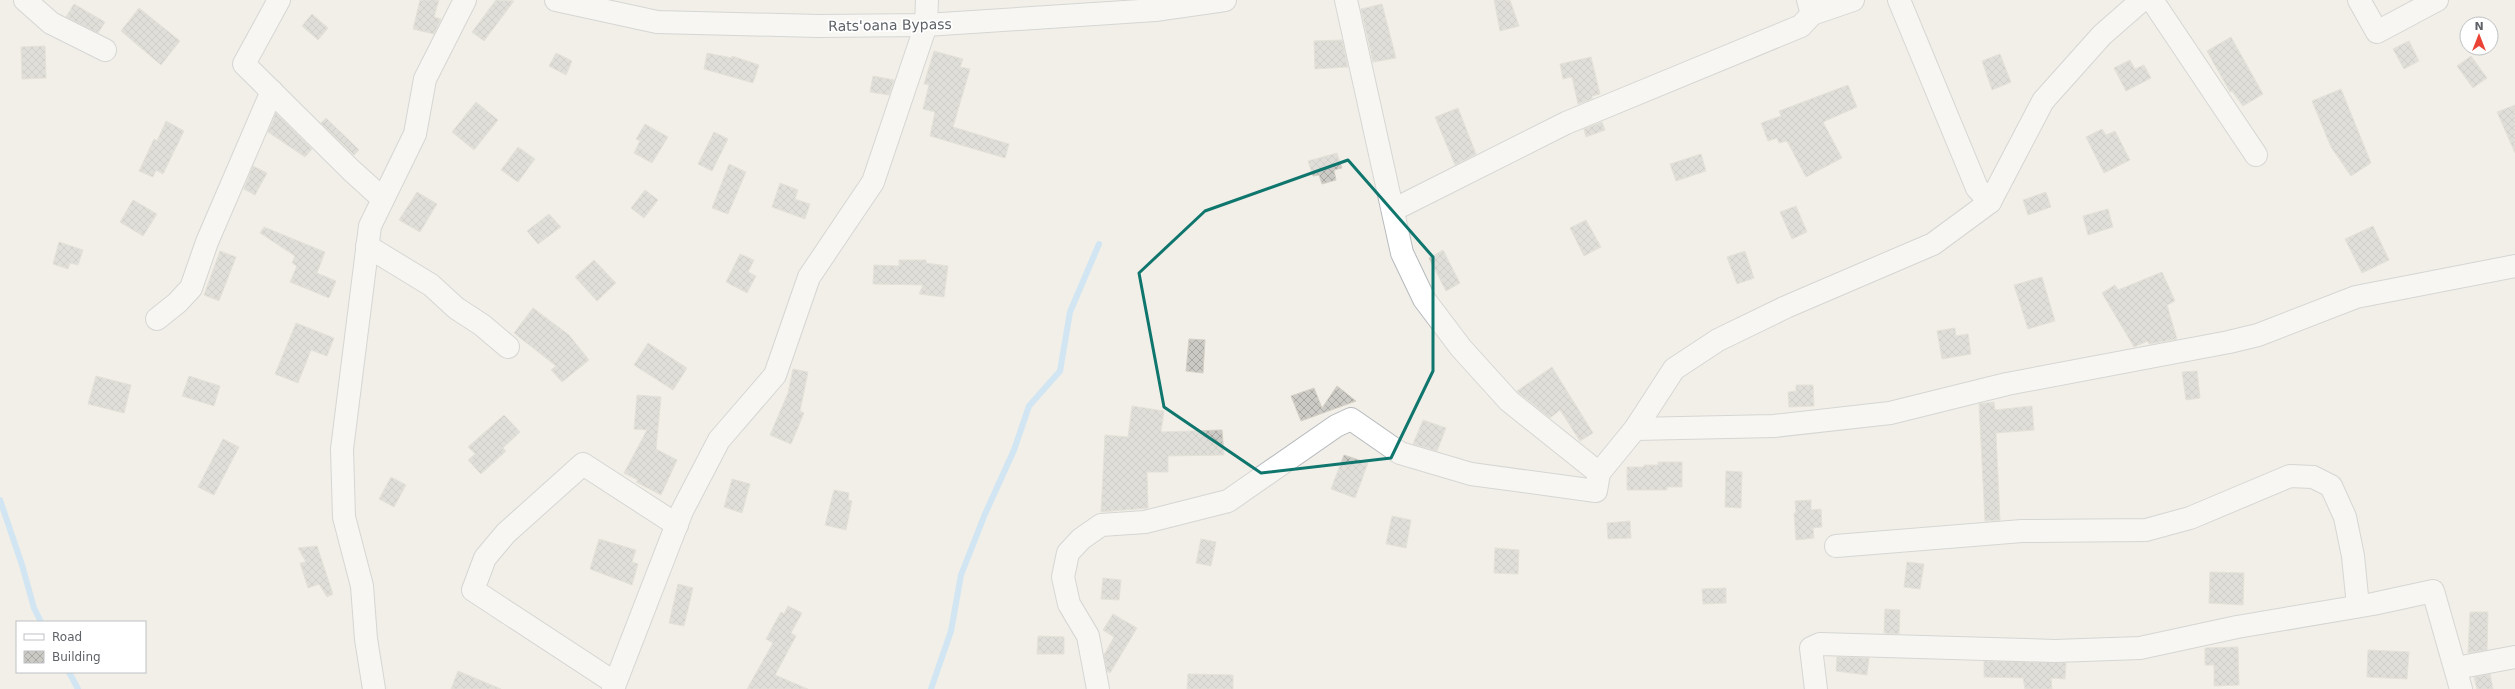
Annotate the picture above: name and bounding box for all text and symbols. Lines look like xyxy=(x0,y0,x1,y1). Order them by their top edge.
street label: Rats'oana Bypass xyxy=(828,16,952,34)
north arrow xyxy=(2459,16,2499,56)
text: N xyxy=(2474,20,2484,33)
legend xyxy=(16,621,146,673)
text: Road xyxy=(52,630,82,644)
text: Building xyxy=(52,650,101,664)

